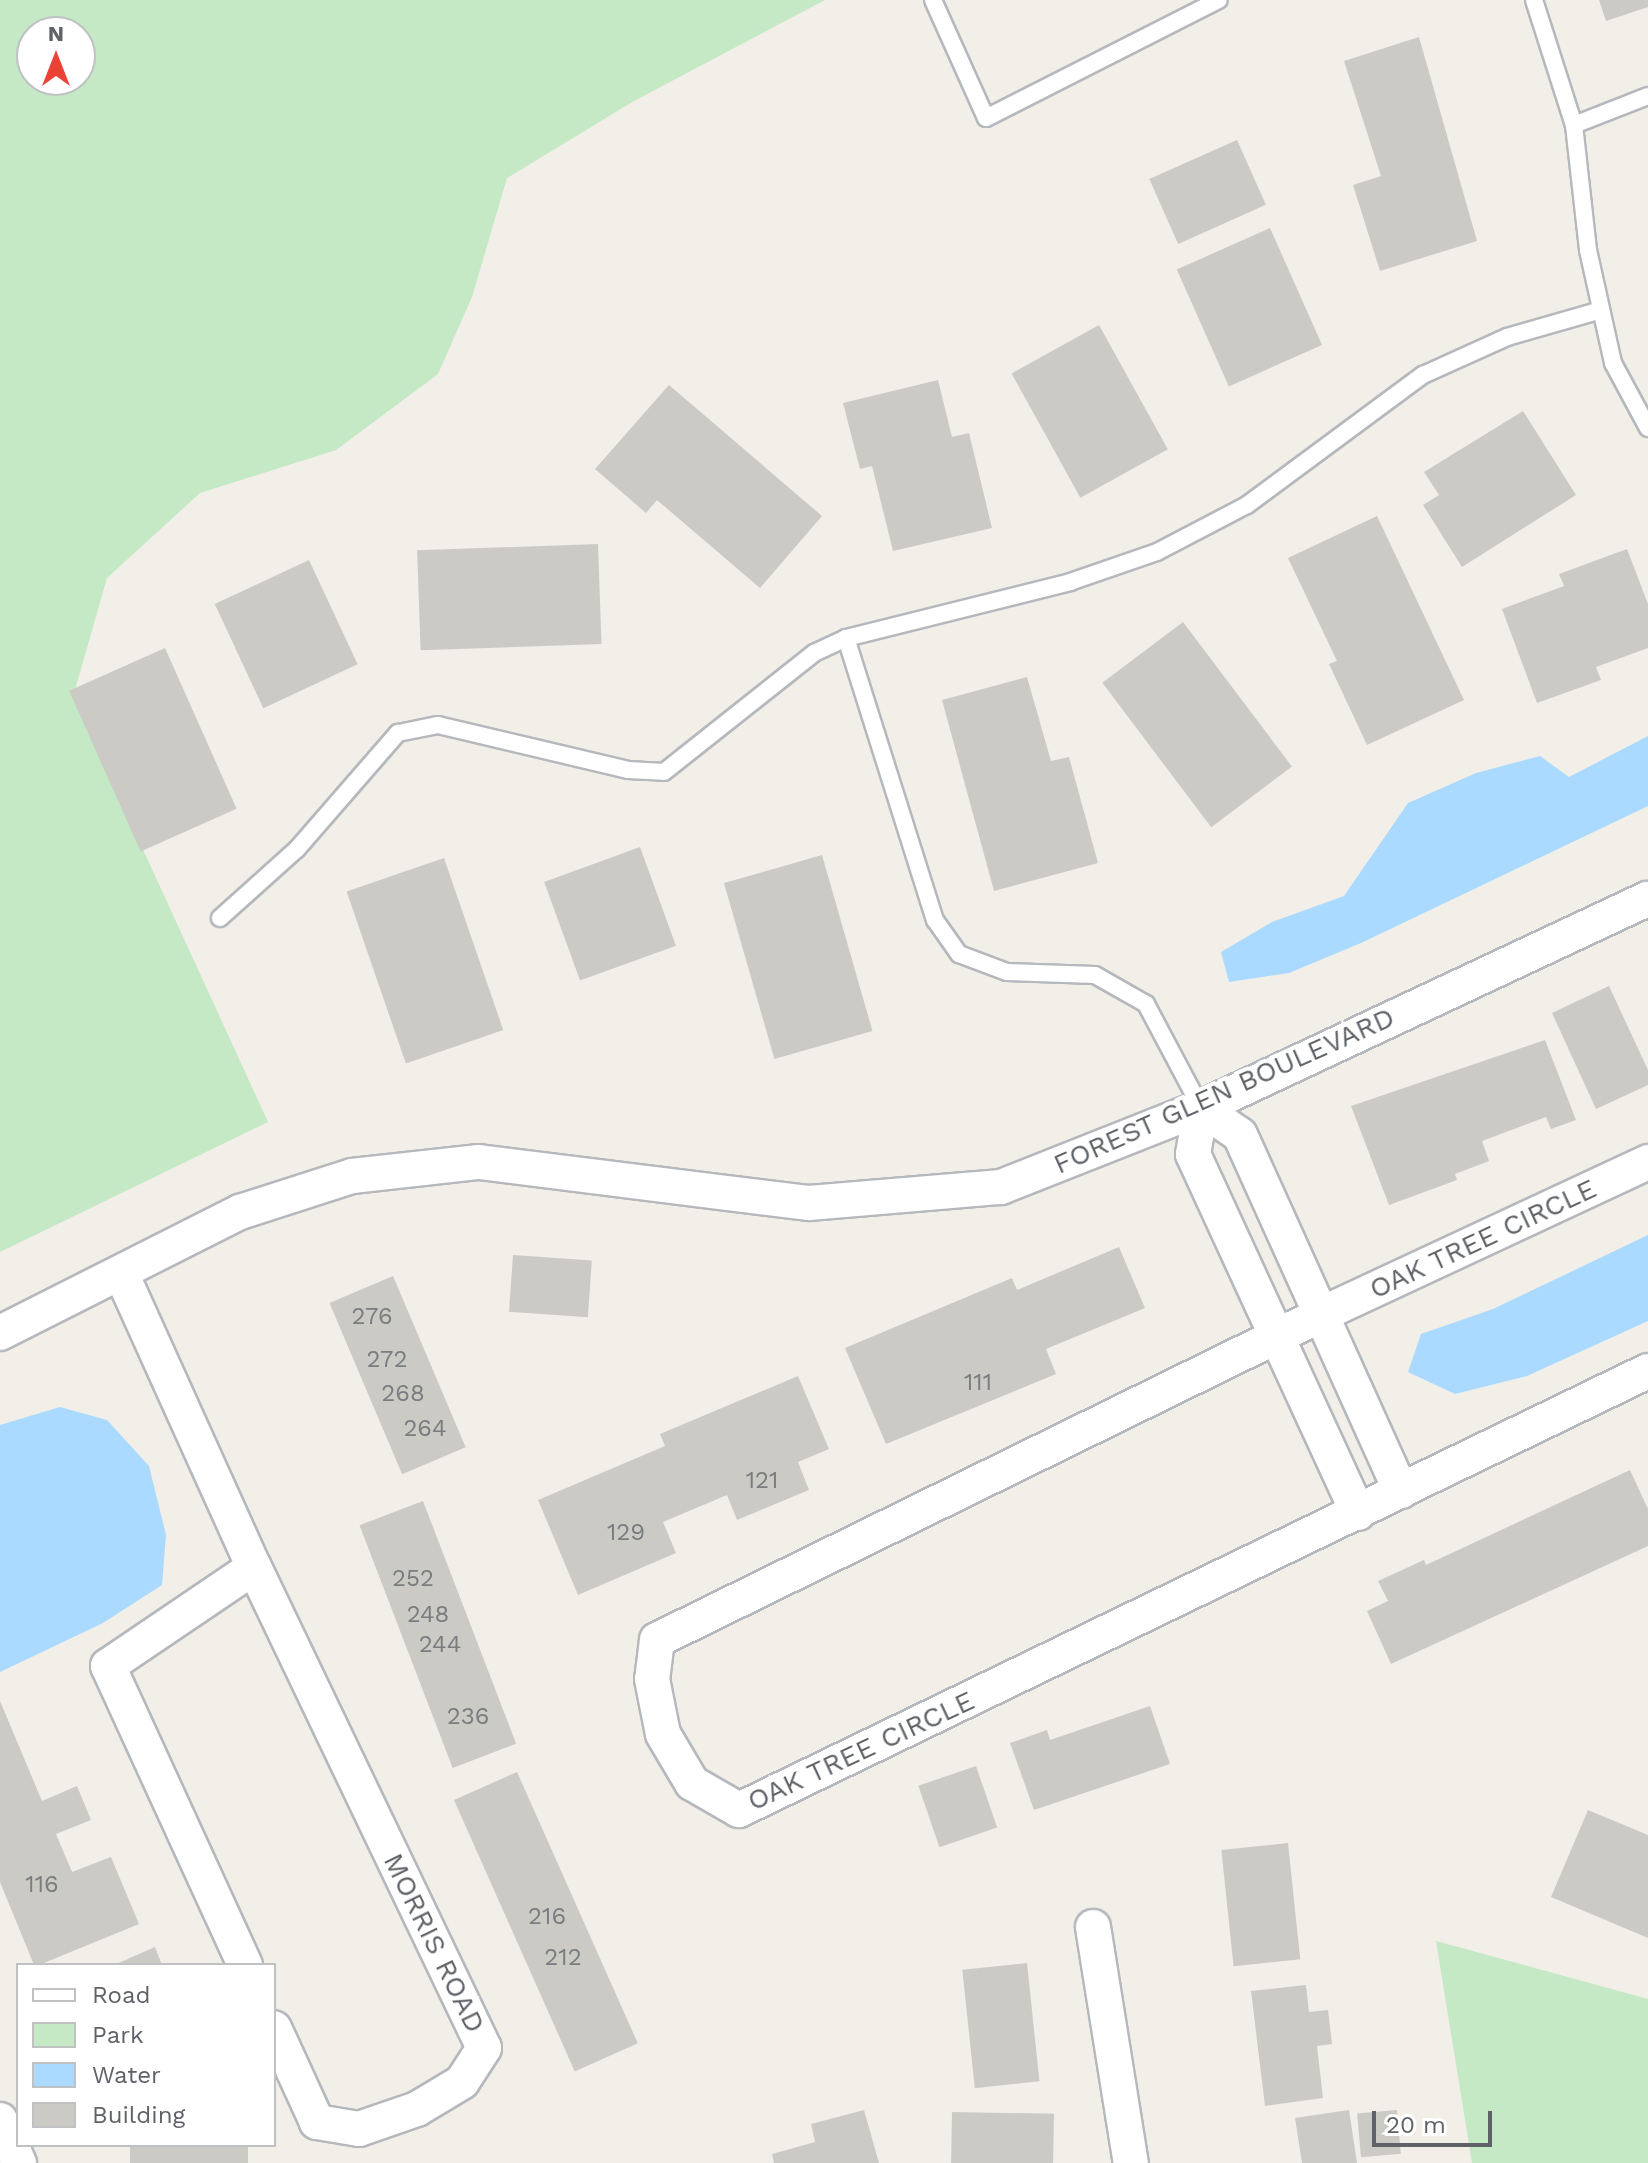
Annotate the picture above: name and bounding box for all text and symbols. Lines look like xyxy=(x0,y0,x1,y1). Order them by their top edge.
north arrow xyxy=(16,16,96,96)
text: N xyxy=(48,21,64,46)
street label: FOREST GLEN BOULEVARD xyxy=(1048,1000,1400,1182)
street label: OAK TREE CIRCLE xyxy=(1364,1172,1602,1306)
house number: 276 xyxy=(351,1303,393,1331)
house number: 272 xyxy=(367,1346,407,1374)
house number: 111 xyxy=(964,1369,992,1397)
house number: 268 xyxy=(381,1380,425,1408)
house number: 264 xyxy=(403,1415,447,1443)
house number: 121 xyxy=(746,1467,778,1495)
house number: 129 xyxy=(607,1519,645,1547)
house number: 252 xyxy=(392,1565,434,1593)
house number: 248 xyxy=(407,1601,449,1629)
house number: 244 xyxy=(419,1631,461,1659)
street label: OAK TREE CIRCLE xyxy=(742,1684,980,1818)
house number: 236 xyxy=(447,1703,489,1731)
street label: MORRIS ROAD xyxy=(376,1848,492,2038)
house number: 116 xyxy=(25,1871,59,1899)
house number: 216 xyxy=(528,1903,566,1931)
house number: 212 xyxy=(544,1944,582,1972)
legend xyxy=(16,1963,276,2147)
text: Road xyxy=(92,1981,151,2009)
text: Park xyxy=(92,2021,144,2049)
text: Water xyxy=(92,2061,161,2089)
scale bar xyxy=(1376,2095,1496,2145)
text: Building xyxy=(92,2101,185,2129)
text: 20 m xyxy=(1386,2111,1446,2139)

